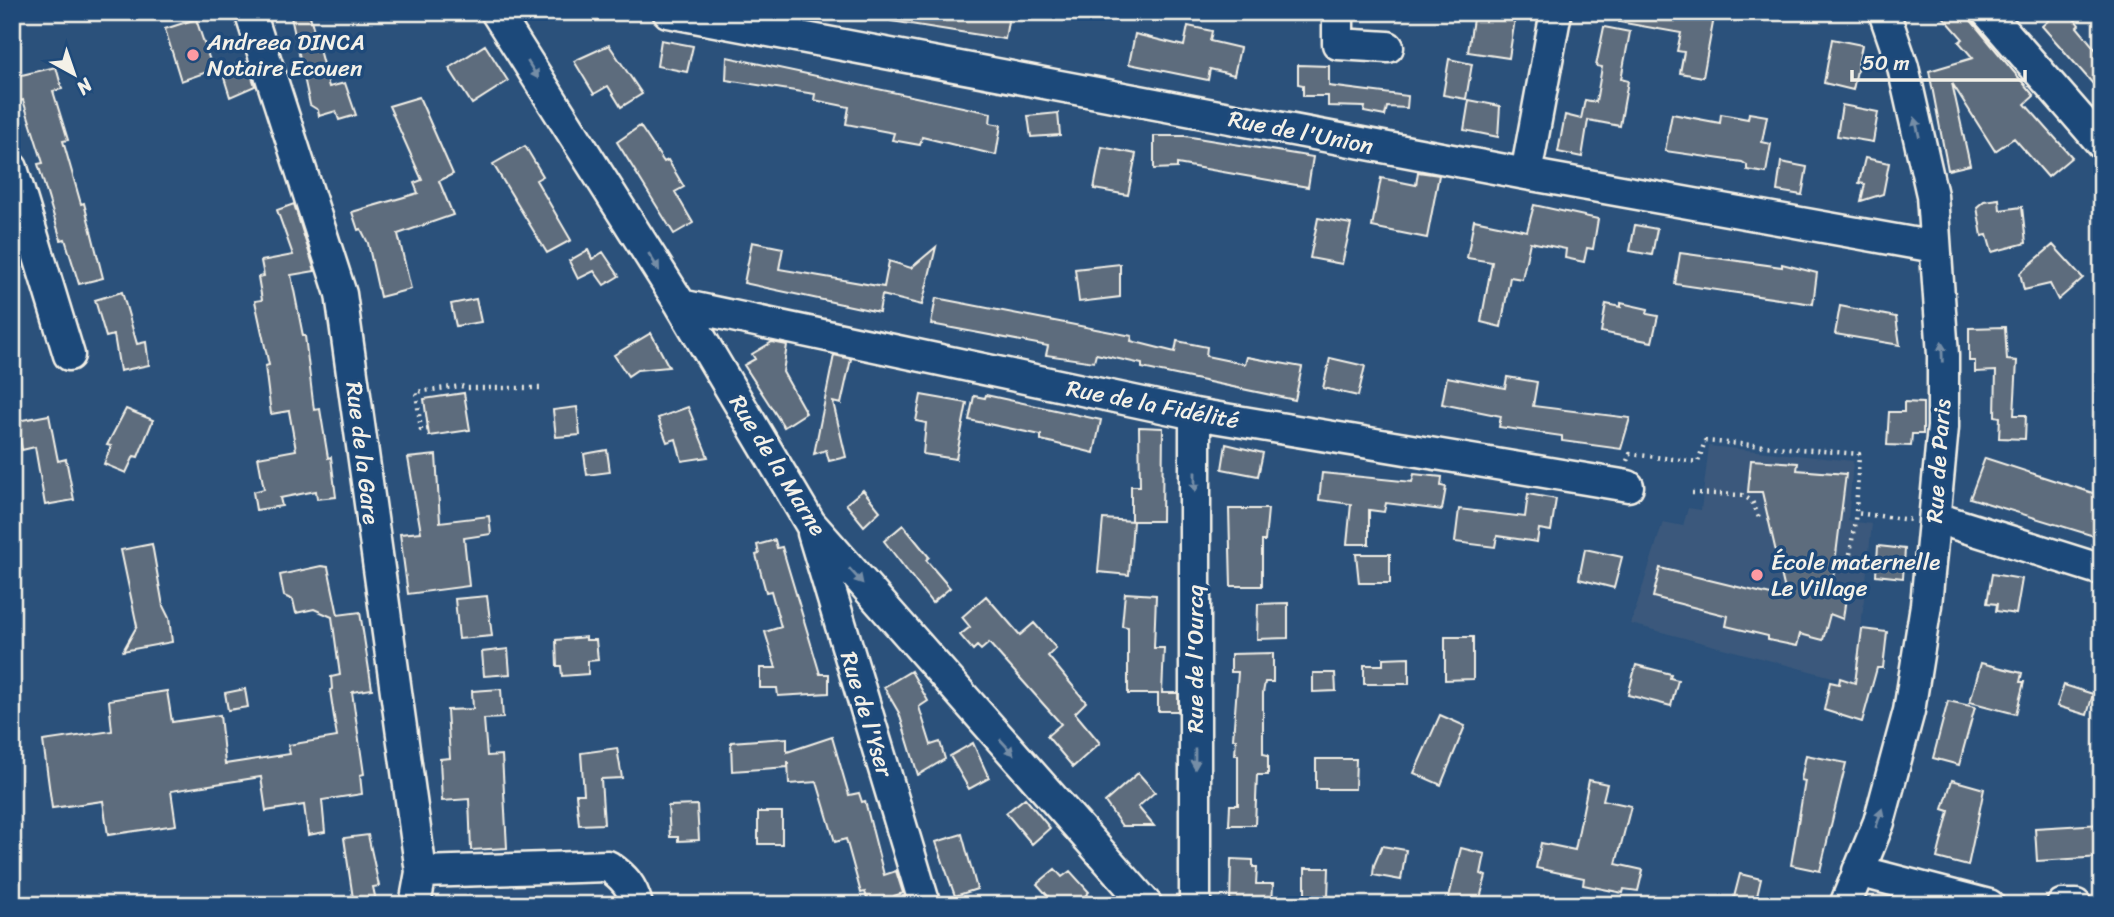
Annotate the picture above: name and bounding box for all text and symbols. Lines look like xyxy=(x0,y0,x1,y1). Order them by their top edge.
place label: Andreea DINCA Notaire Ecouen xyxy=(206,22,365,89)
north arrow xyxy=(38,38,108,108)
scale bar xyxy=(1852,38,2025,82)
text: 50 m xyxy=(1862,44,1910,82)
marker: Andreea DINCA Notaire Ecouen xyxy=(185,47,201,63)
one-way arrow xyxy=(526,60,539,80)
text: N xyxy=(68,69,101,104)
street label: Rue de l'Union xyxy=(1225,98,1377,167)
one-way arrow xyxy=(1911,116,1922,138)
one-way arrow xyxy=(648,252,661,272)
one-way arrow xyxy=(1937,341,1948,363)
street label: Rue de la Fidélité xyxy=(1063,368,1243,441)
street label: Rue de la Gare xyxy=(333,379,392,527)
street label: Rue de la Marne xyxy=(718,386,838,544)
street label: Rue de Paris xyxy=(1914,397,1963,524)
one-way arrow xyxy=(1189,472,1201,494)
place label: École maternelle Le Village xyxy=(1771,542,1940,609)
one-way arrow xyxy=(848,567,864,585)
marker: École maternelle Le Village xyxy=(1749,567,1765,583)
street label: Rue de l'Ourcq xyxy=(1175,584,1216,733)
street label: Rue de l'Yser xyxy=(828,646,905,783)
one-way arrow xyxy=(999,738,1014,755)
one-way arrow xyxy=(1189,748,1201,770)
one-way arrow xyxy=(1874,808,1885,829)

